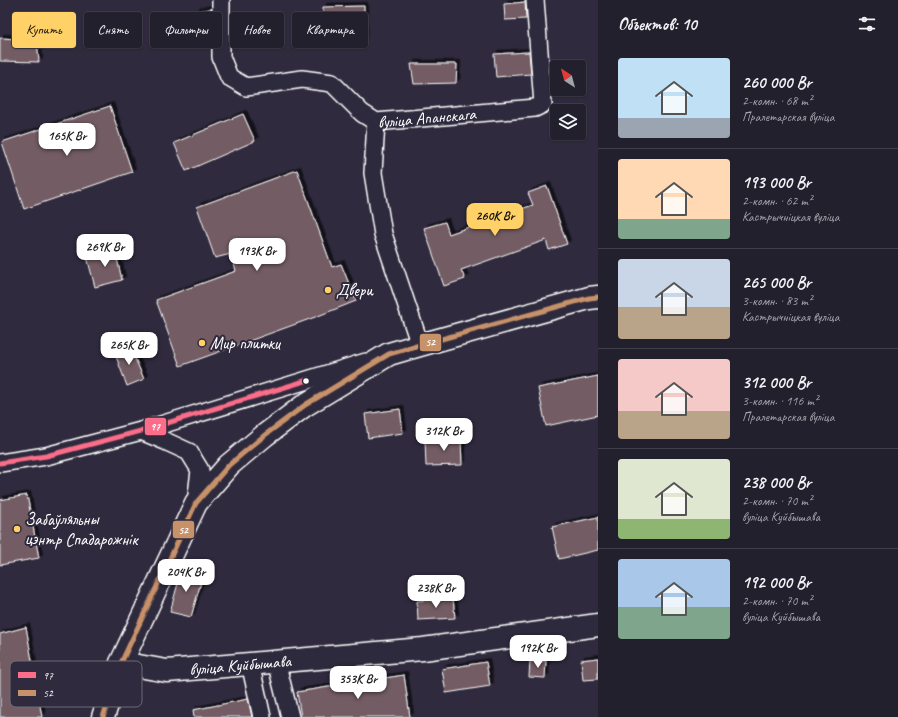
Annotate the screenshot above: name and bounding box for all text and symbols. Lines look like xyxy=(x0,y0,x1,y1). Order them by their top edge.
chip: Купить xyxy=(12,12,76,48)
chip: Снять xyxy=(84,12,142,48)
chip: Фильтры xyxy=(150,12,222,48)
chip: Новое xyxy=(230,12,284,48)
chip: Квартира xyxy=(292,12,368,48)
icon: filters xyxy=(856,13,878,35)
text: Объектов: 10 xyxy=(618,14,697,35)
north arrow xyxy=(550,60,586,96)
map controls xyxy=(550,60,586,140)
text: 260 000 Br xyxy=(742,72,812,93)
icon: home xyxy=(650,74,698,122)
text: 2-комн. · 68 m² xyxy=(742,93,812,109)
street label: вуліца Апанскага xyxy=(377,103,478,132)
button: layers xyxy=(550,104,586,140)
text: Пралетарская вуліца xyxy=(742,109,834,125)
pin: 165K Br xyxy=(30,123,104,157)
text: 165K Br xyxy=(48,128,86,144)
text: 193 000 Br xyxy=(742,172,811,193)
icon: home xyxy=(650,175,698,223)
text: 2-комн. · 62 m² xyxy=(742,193,812,209)
pin: 260K Br xyxy=(458,203,532,237)
text: 260K Br xyxy=(475,208,515,224)
text: Кастрычніцкая вуліца xyxy=(742,209,839,225)
pin: 269K Br xyxy=(68,234,142,268)
pin: 193K Br xyxy=(220,238,294,272)
text: 269K Br xyxy=(86,239,124,255)
text: 193K Br xyxy=(238,243,276,259)
text: 265 000 Br xyxy=(742,272,811,293)
icon: home xyxy=(650,275,698,323)
place label: Двери xyxy=(336,280,374,301)
marker: Двери xyxy=(323,285,333,295)
text: 3-комн. · 83 m² xyxy=(742,293,812,309)
text: Кастрычніцкая вуліца xyxy=(742,309,839,325)
pin: 265K Br xyxy=(92,332,166,366)
place label: Мир плитки xyxy=(210,333,282,354)
line badge: 52 xyxy=(419,333,442,352)
text: 52 xyxy=(425,335,436,349)
text: 265K Br xyxy=(110,337,148,353)
marker: Мир плитки xyxy=(197,338,207,348)
text: 312 000 Br xyxy=(742,372,811,393)
icon: home xyxy=(650,375,698,423)
unlabelled marker xyxy=(301,376,311,386)
text: 3-комн. · 116 m² xyxy=(742,393,818,409)
text: Пралетарская вуліца xyxy=(742,409,834,425)
line badge: 97 xyxy=(144,417,167,436)
pin: 312K Br xyxy=(407,418,481,452)
text: 97 xyxy=(150,419,161,433)
text: 312K Br xyxy=(425,423,463,439)
text: 238 000 Br xyxy=(742,472,811,493)
icon: home xyxy=(650,475,698,523)
text: 2-комн. · 70 m² xyxy=(742,493,812,509)
place label: Забаўляльны цэнтр Спадарожнік xyxy=(25,509,139,550)
text: вуліца Куйбышава xyxy=(742,509,820,525)
line badge: 52 xyxy=(172,520,195,539)
text: 52 xyxy=(178,523,189,537)
marker: Забаўляльны цэнтр Спадарожнік xyxy=(12,524,22,534)
pin: 204K Br xyxy=(149,559,223,593)
text: 204K Br xyxy=(167,564,205,580)
text: 192 000 Br xyxy=(742,572,811,593)
pin: 238K Br xyxy=(399,575,473,609)
icon: home xyxy=(650,575,698,623)
text: 238K Br xyxy=(417,580,455,596)
text: 2-комн. · 70 m² xyxy=(742,593,812,609)
text: вуліца Куйбышава xyxy=(742,609,820,625)
pin: 192K Br xyxy=(501,635,575,669)
text: 192K Br xyxy=(519,640,557,656)
street label: вуліца Куйбышава xyxy=(188,650,293,680)
legend xyxy=(10,661,142,707)
pin: 353K Br xyxy=(321,666,395,700)
text: 97 xyxy=(43,668,54,682)
text: 353K Br xyxy=(339,671,377,687)
text: 52 xyxy=(43,686,54,700)

